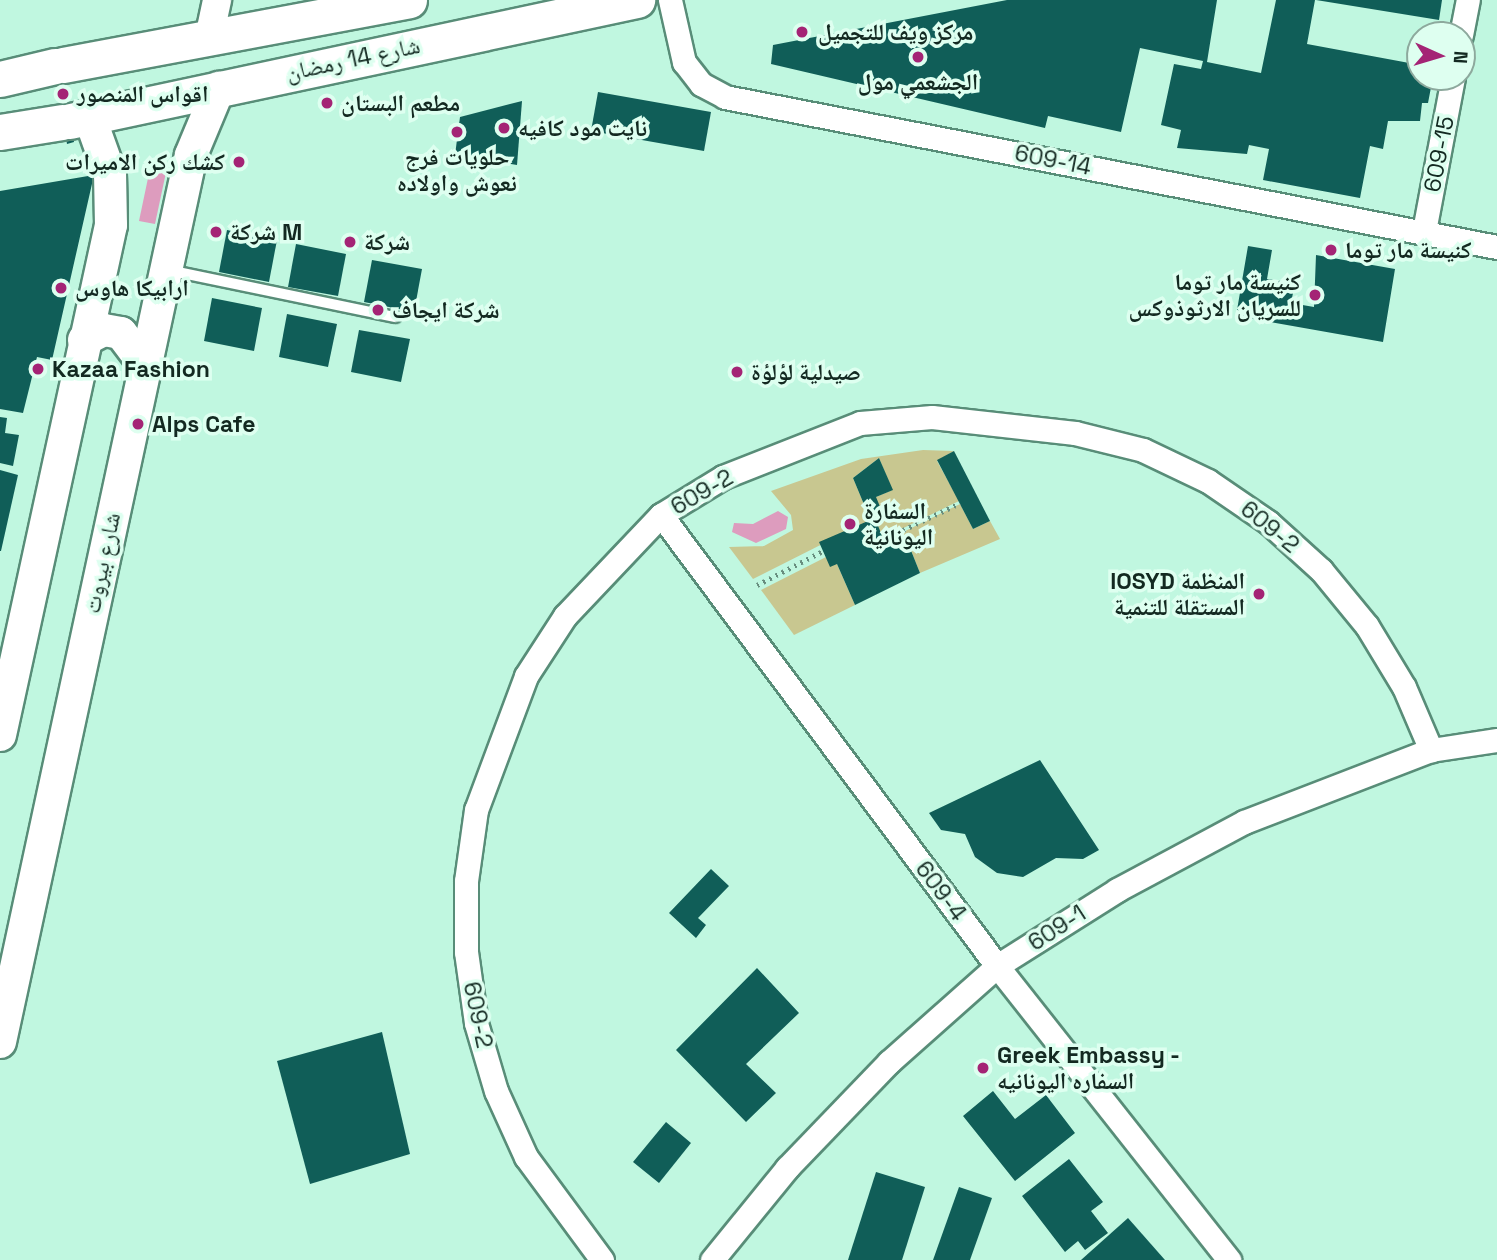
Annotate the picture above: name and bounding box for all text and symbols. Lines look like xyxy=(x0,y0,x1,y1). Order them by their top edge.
place label: مركز ويف للتجميل xyxy=(818,18,973,46)
north arrow xyxy=(1406,21,1476,91)
marker: مركز ويف للتجميل xyxy=(792,22,812,42)
street label: شارع 14 رمضان xyxy=(284,31,422,87)
marker: الجشعمي مول xyxy=(910,49,926,65)
text: N xyxy=(1448,50,1473,65)
place label: الجشعمي مول xyxy=(858,68,978,96)
place label: اقواس المنصور xyxy=(77,80,208,108)
marker: اقواس المنصور xyxy=(55,86,71,102)
place label: مطعم البستان xyxy=(341,89,460,117)
marker: مطعم البستان xyxy=(319,95,335,111)
place label: نايت مود كافيه xyxy=(518,114,647,142)
street label: 609-15 xyxy=(1418,114,1460,194)
marker: نايت مود كافيه xyxy=(496,120,512,136)
marker: حلويات فرج نعوش واولاده xyxy=(449,124,465,140)
street label: 609-14 xyxy=(1012,139,1094,181)
place label: حلويات فرج نعوش واولاده xyxy=(397,143,517,197)
place label: كشك ركن الاميرات xyxy=(65,148,225,176)
marker: كشك ركن الاميرات xyxy=(231,154,247,170)
place label: شركة M xyxy=(230,218,302,246)
marker: شركة M xyxy=(208,224,224,240)
place label: شركة xyxy=(364,228,410,256)
marker: شركة xyxy=(342,234,358,250)
place label: كنيسة مار توما xyxy=(1345,236,1471,264)
marker: كنيسة مار توما xyxy=(1323,242,1339,258)
place label: كنيسة مار توما للسريان الارثوذوكس xyxy=(1129,268,1301,322)
place label: ارابيكا هاوس xyxy=(75,274,189,302)
marker: ارابيكا هاوس xyxy=(53,280,69,296)
marker: كنيسة مار توما للسريان الارثوذوكس xyxy=(1307,287,1323,303)
place label: شركة ايجاف xyxy=(392,296,500,324)
marker: شركة ايجاف xyxy=(370,302,386,318)
place label: Kazaa Fashion xyxy=(52,355,210,383)
place label: صيدلية لؤلؤة xyxy=(751,358,861,386)
marker: Kazaa Fashion xyxy=(30,361,46,377)
marker: صيدلية لؤلؤة xyxy=(729,364,745,380)
place label: Alps Cafe xyxy=(152,410,255,438)
marker: Alps Cafe xyxy=(130,416,146,432)
street label: 609-2 xyxy=(666,463,738,521)
street label: 609-2 xyxy=(1235,495,1305,559)
place label: السفارة اليونانية xyxy=(864,497,933,551)
street label: شارع بيروت xyxy=(78,510,126,616)
marker: السفارة اليونانية xyxy=(842,516,858,532)
place label: IOSYD المنظمة المستقلة للتنمية xyxy=(1110,567,1245,621)
marker: IOSYD المنظمة المستقلة للتنمية xyxy=(1251,586,1267,602)
street label: 609-4 xyxy=(910,856,972,926)
street label: 609-1 xyxy=(1023,899,1091,957)
street label: 609-2 xyxy=(458,979,498,1051)
place label: Greek Embassy - السفاره اليونانيه xyxy=(997,1041,1181,1095)
marker: Greek Embassy - السفاره اليونانيه xyxy=(975,1060,991,1076)

